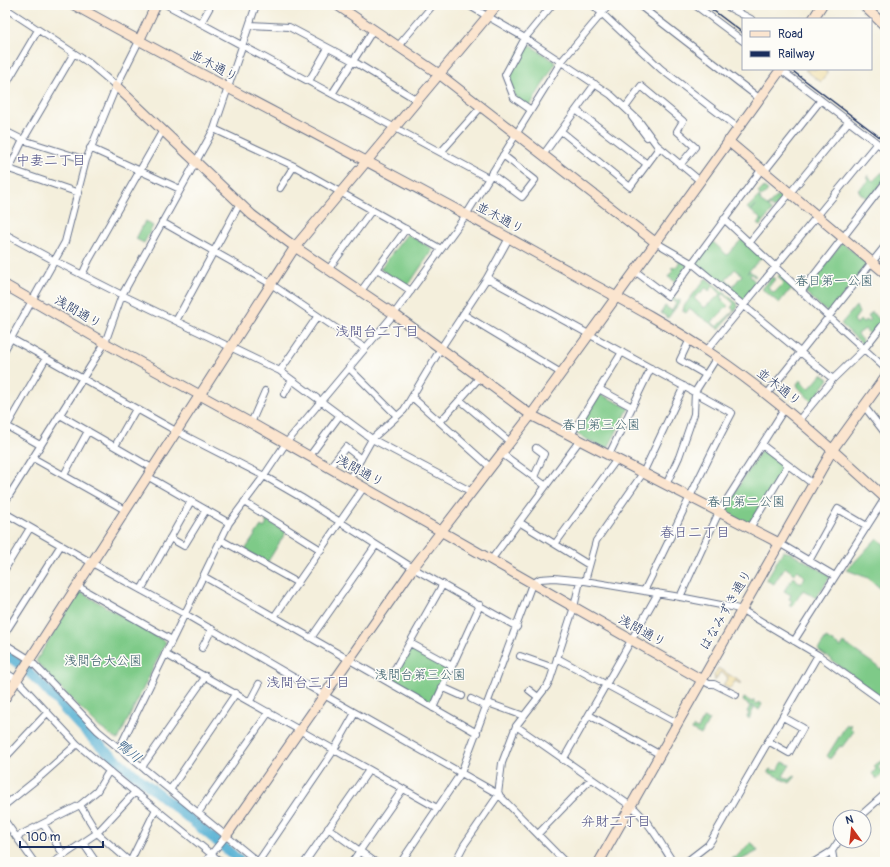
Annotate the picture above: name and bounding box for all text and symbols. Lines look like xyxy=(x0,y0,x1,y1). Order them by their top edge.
legend xyxy=(742,18,872,70)
text: Road xyxy=(778,27,803,42)
street label: 並木通り xyxy=(187,47,241,85)
text: Railway xyxy=(778,47,814,62)
district label: 中妻二丁目 xyxy=(16,152,86,169)
street label: 並木通り xyxy=(473,199,527,237)
park label: 春日第一公園 xyxy=(795,273,873,289)
street label: 浅間通り xyxy=(51,292,105,332)
district label: 浅間台二丁目 xyxy=(335,323,419,340)
street label: 並木通り xyxy=(754,365,804,409)
park label: 春日第三公園 xyxy=(562,417,640,433)
street label: 浅間通り xyxy=(333,451,387,491)
park label: 春日第二公園 xyxy=(707,494,785,510)
district label: 春日二丁目 xyxy=(660,524,730,541)
street label: はなみずき通り xyxy=(696,567,756,653)
street label: 浅間通り xyxy=(615,611,669,651)
park label: 浅間台大公園 xyxy=(64,653,142,669)
park label: 浅間台第三公園 xyxy=(374,667,466,683)
district label: 浅間台三丁目 xyxy=(266,674,350,691)
water label: 鴨川 xyxy=(113,735,145,767)
north arrow xyxy=(832,809,872,849)
text: N xyxy=(844,812,855,827)
district label: 弁財二丁目 xyxy=(581,813,651,830)
scale bar xyxy=(20,823,103,849)
text: 100 m xyxy=(26,830,61,845)

